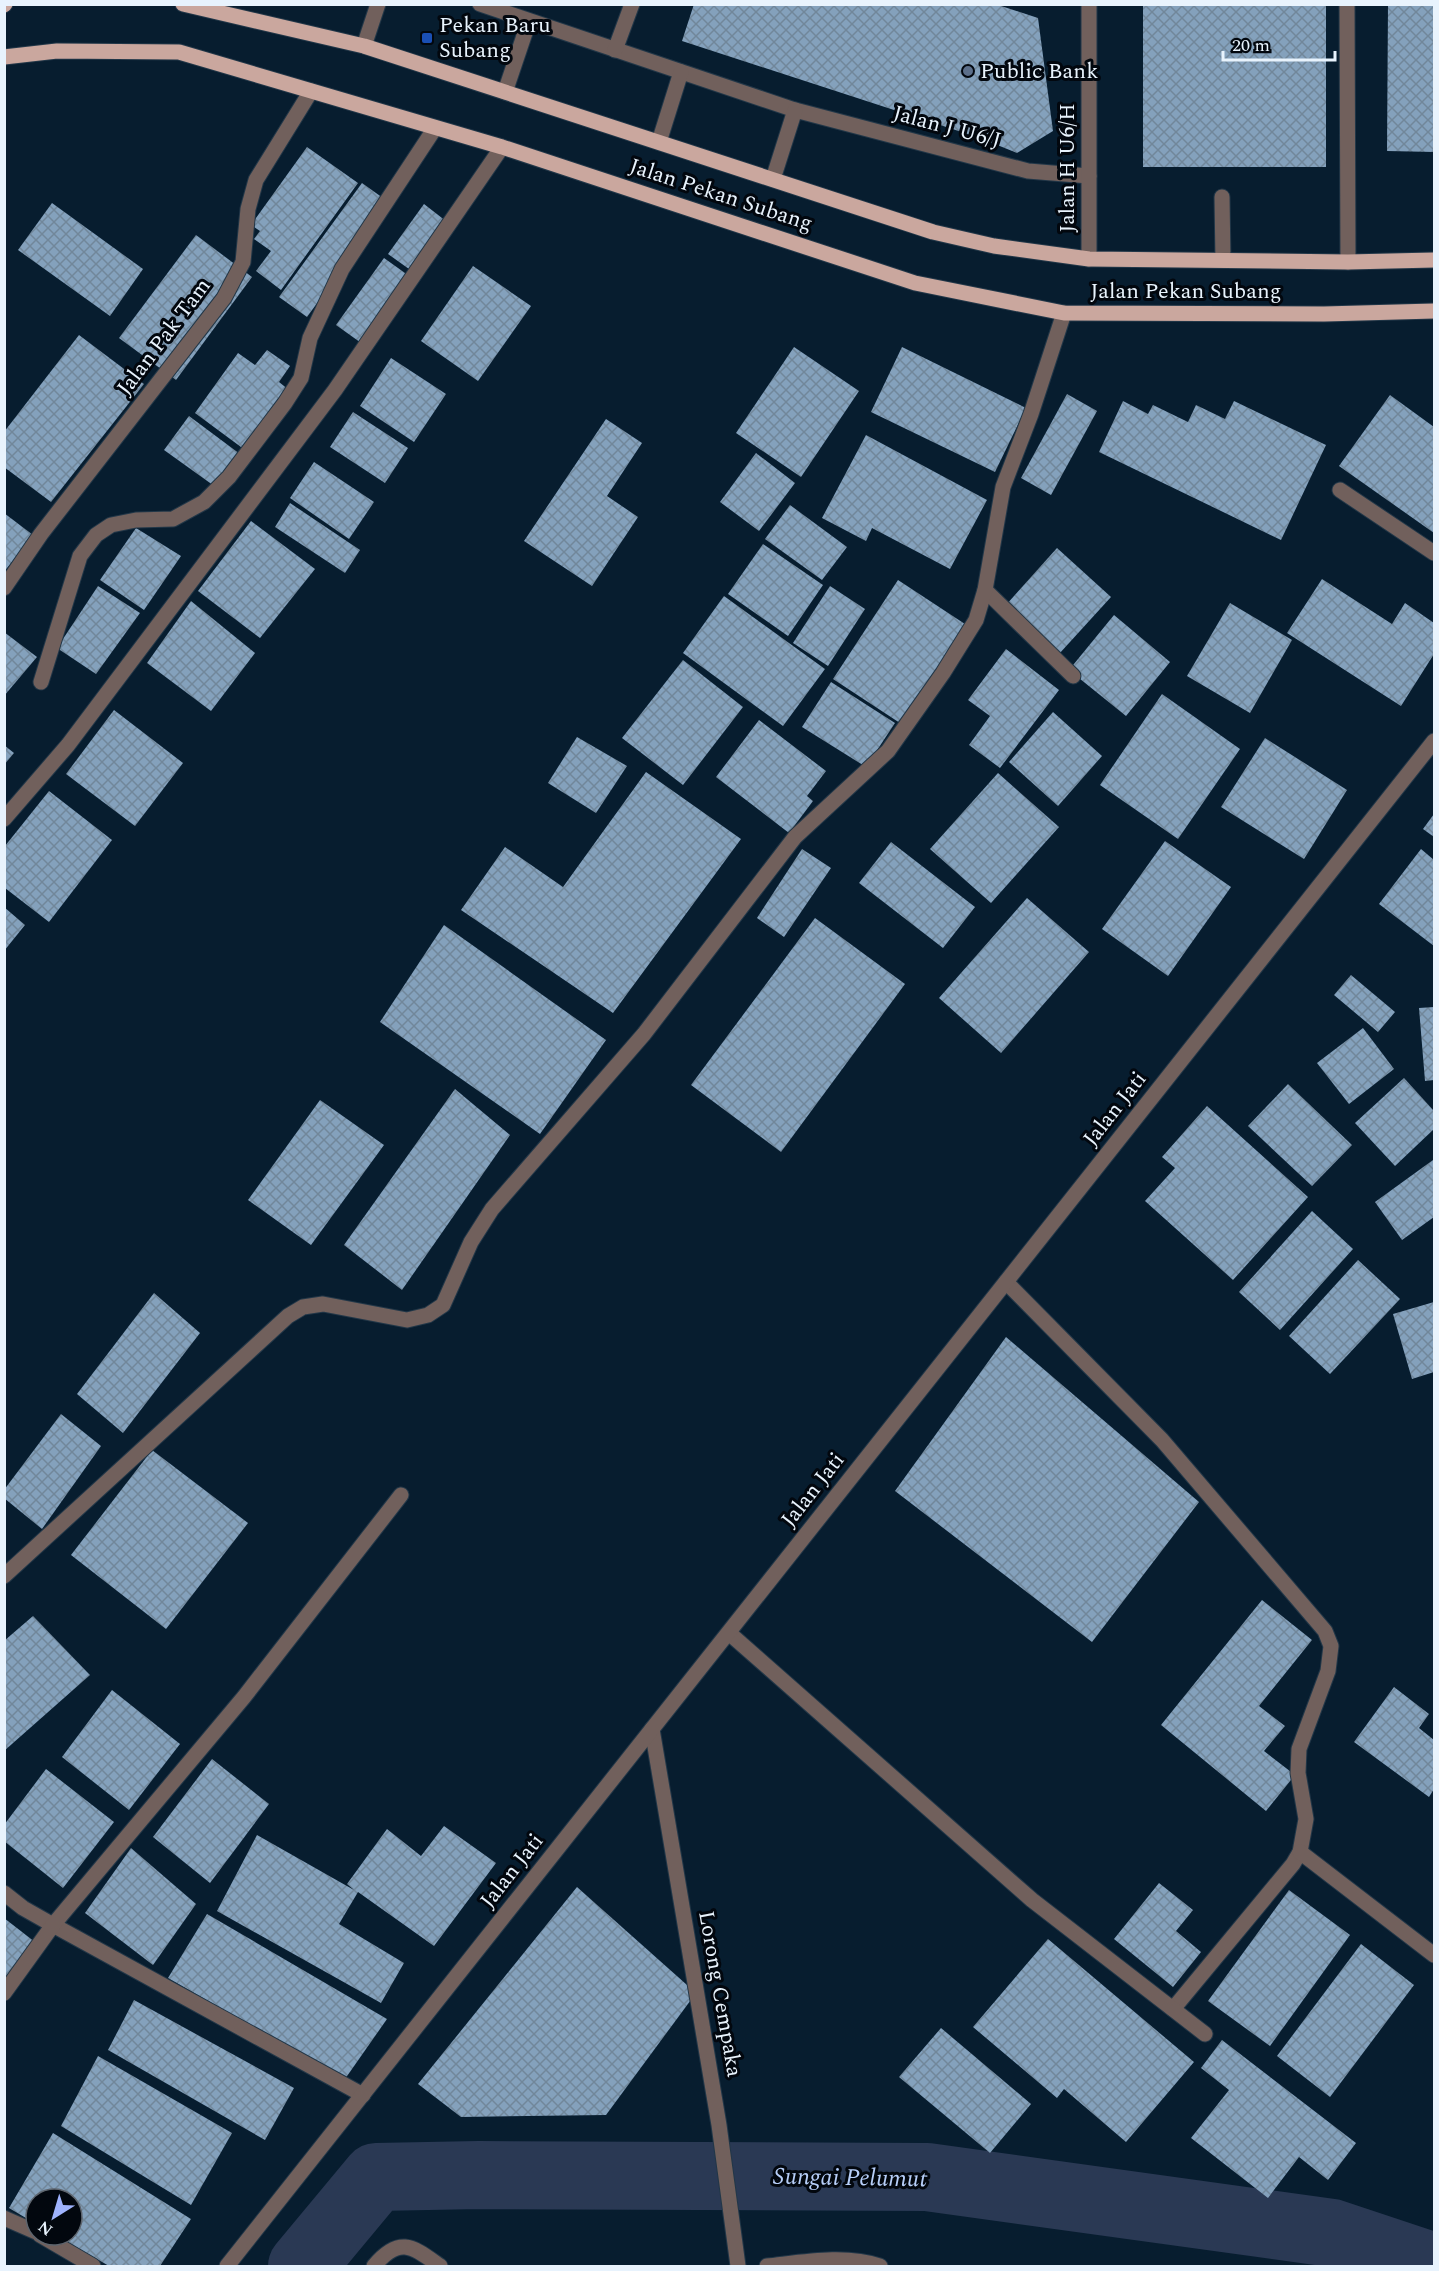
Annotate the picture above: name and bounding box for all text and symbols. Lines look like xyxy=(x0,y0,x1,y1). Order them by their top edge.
place label: Pekan Baru Subang xyxy=(439,9,551,67)
scale bar xyxy=(1223,24,1336,62)
marker: Pekan Baru Subang xyxy=(420,31,434,45)
text: 20 m xyxy=(1232,32,1270,59)
place label: Public Bank xyxy=(980,55,1098,88)
marker: Public Bank xyxy=(961,64,975,78)
street label: Jalan J U6/J xyxy=(889,97,1005,157)
street label: Jalan H U6/H xyxy=(1051,103,1084,233)
street label: Jalan Pekan Subang xyxy=(625,150,817,240)
street label: Jalan Pak Tam xyxy=(109,271,219,403)
street label: Jalan Pekan Subang xyxy=(1090,275,1282,308)
street label: Jalan Jati xyxy=(1075,1064,1155,1154)
street label: Jalan Jati xyxy=(773,1445,853,1535)
street label: Jalan Jati xyxy=(472,1826,552,1916)
street label: Lorong Cempaka xyxy=(689,1908,751,2080)
water label: Sungai Pelumut xyxy=(773,2159,928,2197)
north arrow xyxy=(24,2187,84,2247)
text: N xyxy=(33,2215,58,2242)

